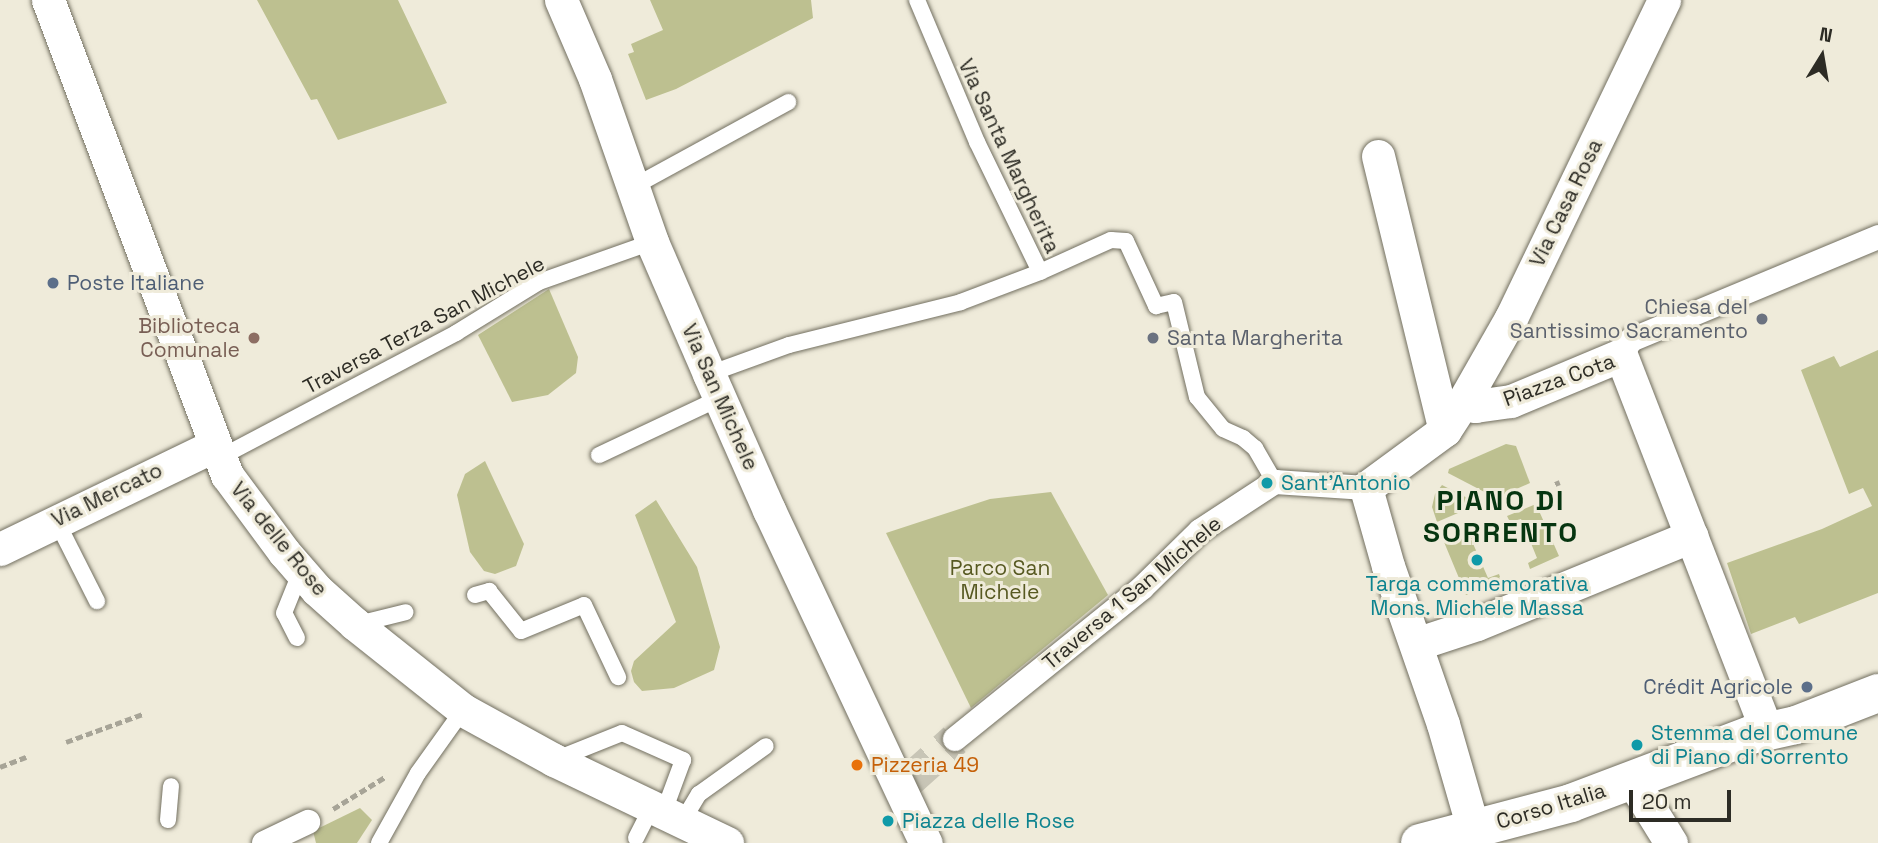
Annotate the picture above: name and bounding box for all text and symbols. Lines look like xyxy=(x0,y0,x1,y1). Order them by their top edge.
north arrow xyxy=(1787,21,1857,91)
text: N xyxy=(1817,21,1835,48)
street label: Via Santa Margherita xyxy=(953,55,1065,257)
street label: Via Casa Rosa xyxy=(1524,135,1608,271)
street label: Traversa Terza San Michele xyxy=(299,250,549,400)
place label: Poste Italiane xyxy=(67,270,205,296)
marker: Poste Italiane xyxy=(45,275,61,291)
place label: Chiesa del Santissimo Sacramento xyxy=(1510,294,1748,344)
marker: Chiesa del Santissimo Sacramento xyxy=(1754,311,1770,327)
place label: Biblioteca Comunale xyxy=(138,313,240,363)
street label: Via San Michele xyxy=(676,320,764,474)
place label: Santa Margherita xyxy=(1167,325,1343,351)
marker: Biblioteca Comunale xyxy=(246,330,262,346)
marker: Santa Margherita xyxy=(1145,330,1161,346)
street label: Piazza Cota xyxy=(1500,348,1618,412)
street label: Via Mercato xyxy=(48,457,166,533)
place label: Sant'Antonio xyxy=(1281,470,1411,496)
marker: Sant'Antonio xyxy=(1259,475,1275,491)
street label: Via delle Rose xyxy=(225,477,333,601)
district label: PIANO DI SORRENTO xyxy=(1424,483,1578,549)
street label: Traversa 1 San Michele xyxy=(1038,511,1226,675)
marker: Targa commemorativa Mons. Michele Massa xyxy=(1469,552,1485,568)
park label: Parco San Michele xyxy=(950,555,1050,605)
place label: Targa commemorativa Mons. Michele Massa xyxy=(1365,571,1589,621)
place label: Crédit Agricole xyxy=(1643,674,1793,700)
marker: Crédit Agricole xyxy=(1799,679,1815,695)
place label: Stemma del Comune di Piano di Sorrento xyxy=(1651,720,1858,770)
marker: Stemma del Comune di Piano di Sorrento xyxy=(1629,737,1645,753)
place label: Pizzeria 49 xyxy=(871,752,979,778)
marker: Pizzeria 49 xyxy=(849,757,865,773)
scale bar xyxy=(1633,776,1734,820)
street label: Corso Italia xyxy=(1493,777,1609,835)
text: 20 m xyxy=(1642,788,1692,815)
place label: Piazza delle Rose xyxy=(902,808,1075,834)
marker: Piazza delle Rose xyxy=(880,813,896,829)

